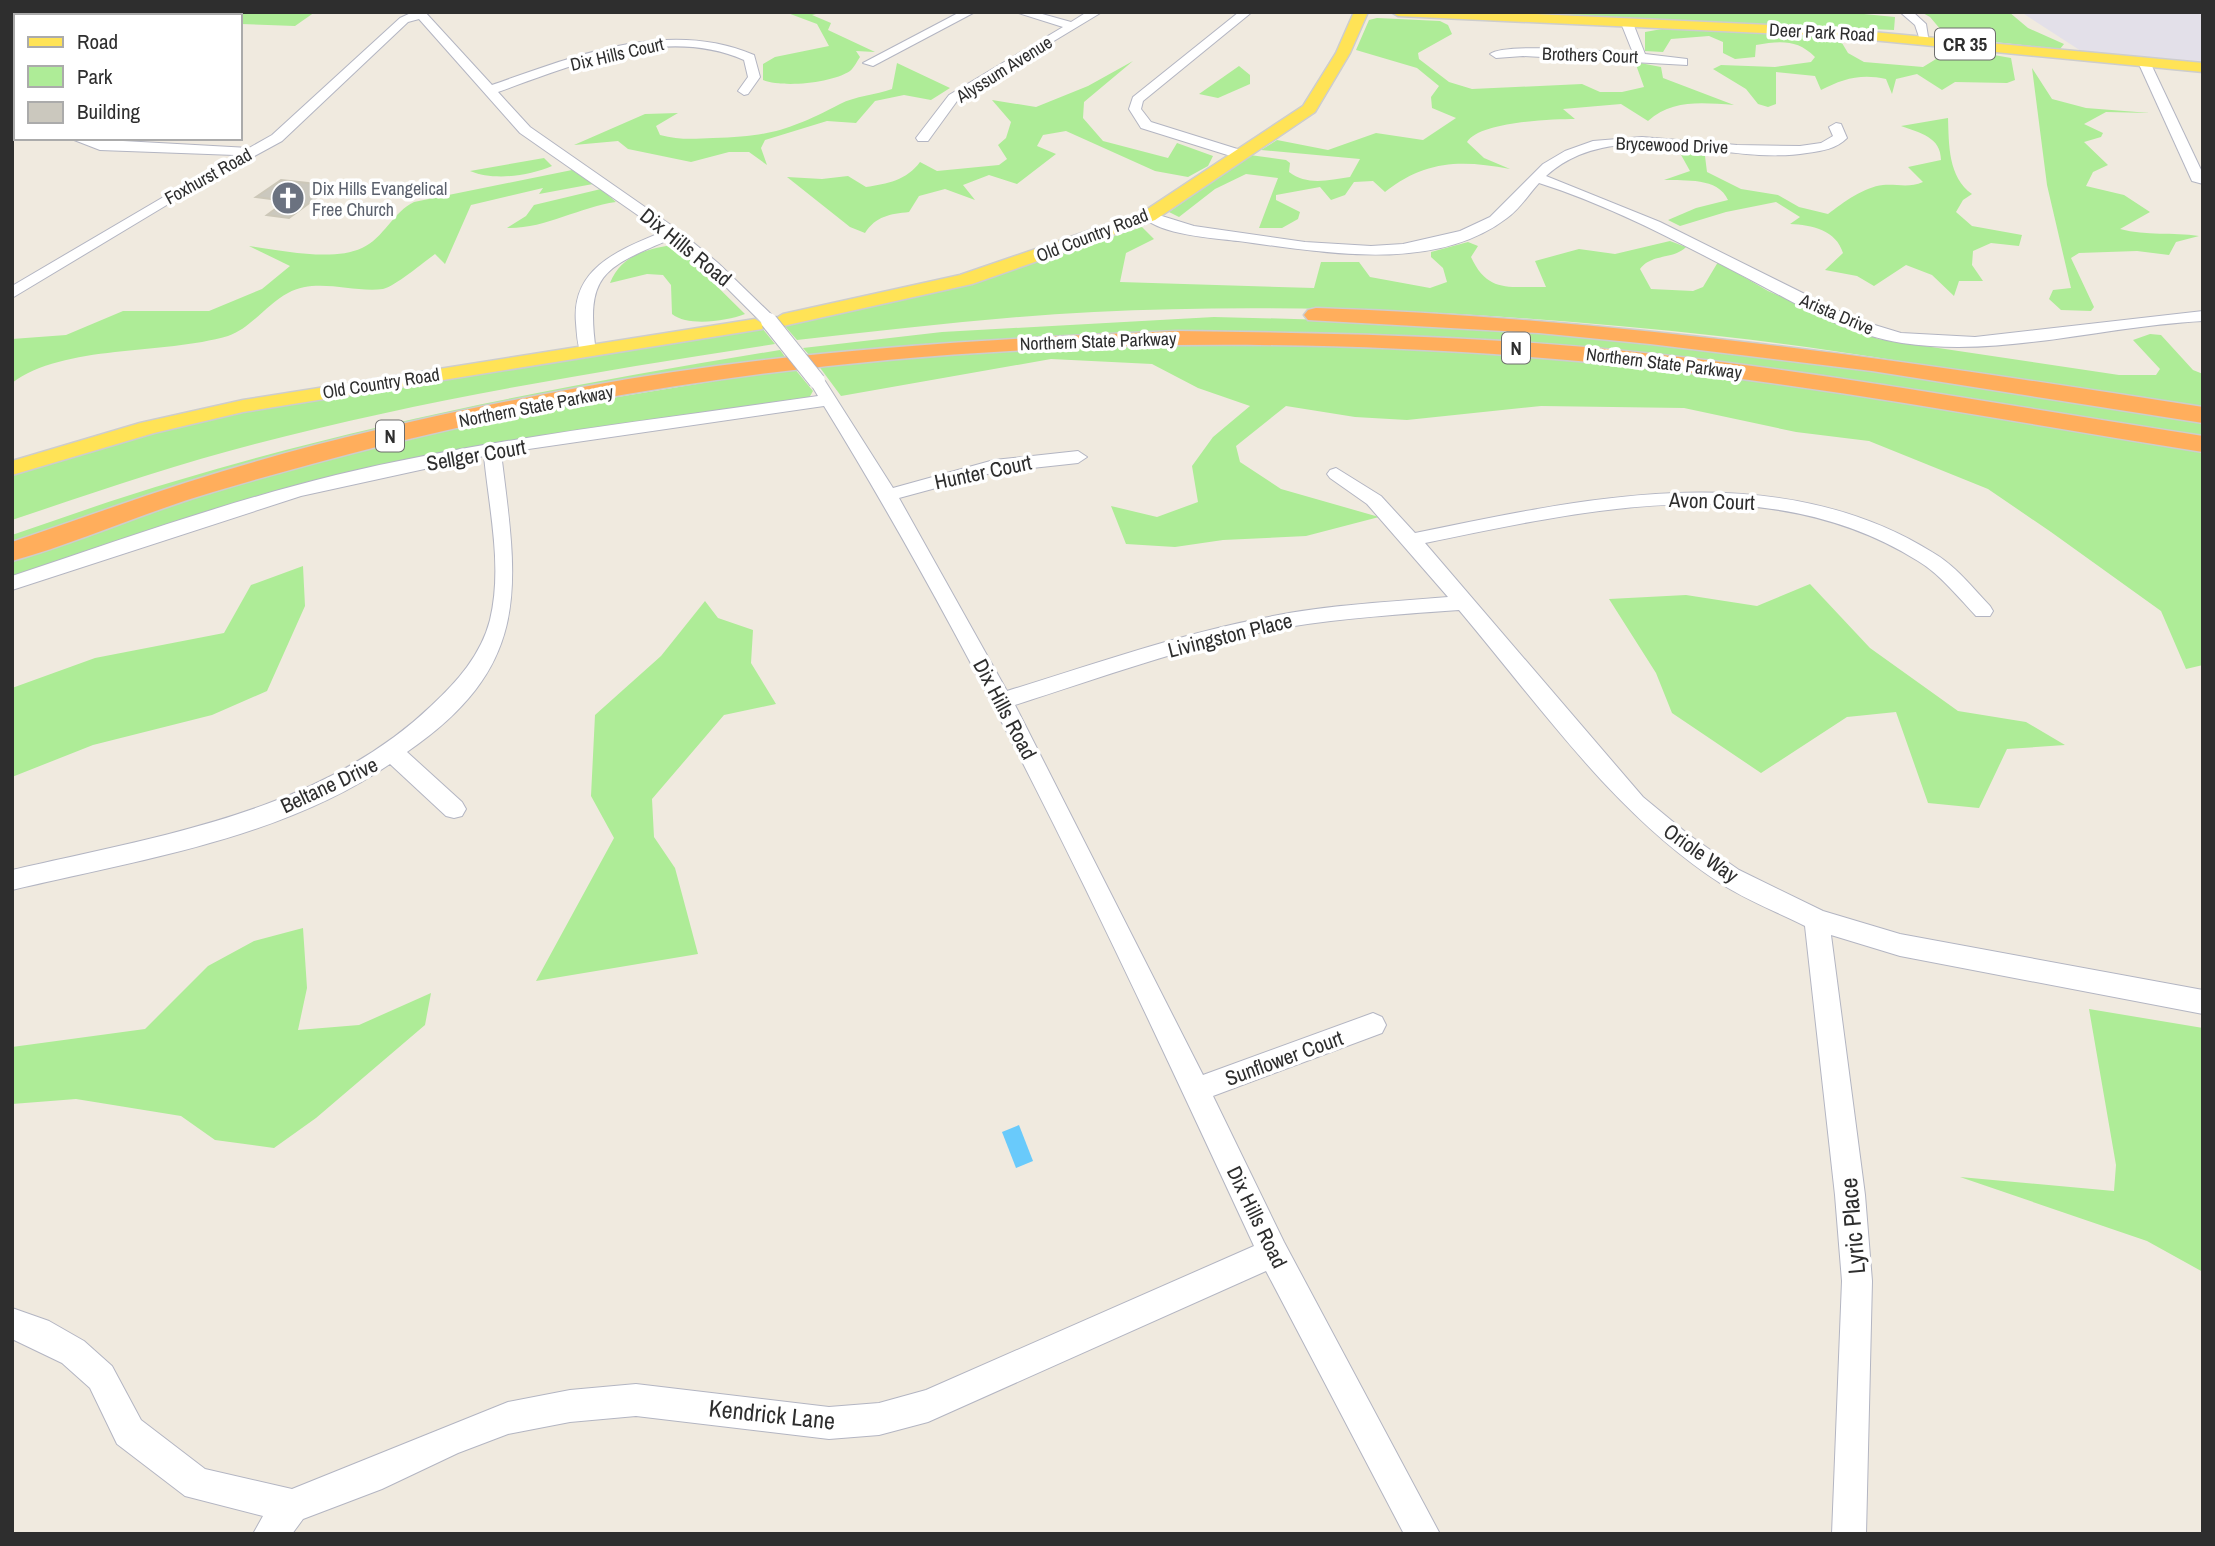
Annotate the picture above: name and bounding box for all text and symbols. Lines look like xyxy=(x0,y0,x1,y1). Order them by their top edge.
legend xyxy=(14,14,242,140)
street label: Deer Park Road xyxy=(1769,17,1875,47)
text: Road xyxy=(77,27,118,56)
road number: CR 35 xyxy=(1935,28,1995,60)
street label: Alyssum Avenue xyxy=(950,30,1057,109)
street label: Dix Hills Court xyxy=(568,31,666,77)
street label: Brothers Court xyxy=(1542,41,1638,69)
text: Park xyxy=(77,62,113,91)
text: Building xyxy=(77,97,141,126)
street label: Brycewood Drive xyxy=(1615,131,1729,159)
street label: Foxhurst Road xyxy=(160,142,256,210)
place label: Dix Hills Evangelical Free Church xyxy=(312,176,447,222)
church icon: Dix Hills Evangelical Free Church xyxy=(269,179,307,217)
street label: Dix Hills Road xyxy=(634,201,738,293)
street label: Old Country Road xyxy=(1032,202,1152,268)
street label: Arista Drive xyxy=(1795,287,1878,341)
street label: Northern State Parkway xyxy=(1019,326,1177,356)
road number: N xyxy=(1502,332,1530,364)
street label: Northern State Parkway xyxy=(1585,341,1744,385)
street label: Old Country Road xyxy=(321,361,441,405)
street label: Northern State Parkway xyxy=(457,379,616,433)
road number: N xyxy=(376,420,404,452)
street label: Sellger Court xyxy=(424,432,528,478)
street label: Hunter Court xyxy=(932,448,1034,496)
street label: Avon Court xyxy=(1668,485,1756,517)
street label: Livingston Place xyxy=(1165,606,1295,664)
street label: Dix Hills Road xyxy=(966,654,1044,764)
street label: Beltane Drive xyxy=(276,750,382,820)
street label: Oriole Way xyxy=(1658,817,1745,890)
street label: Sunflower Court xyxy=(1221,1023,1347,1093)
street label: Dix Hills Road xyxy=(1220,1161,1294,1273)
street label: Lyric Place xyxy=(1832,1176,1872,1276)
street label: Kendrick Lane xyxy=(707,1391,837,1437)

